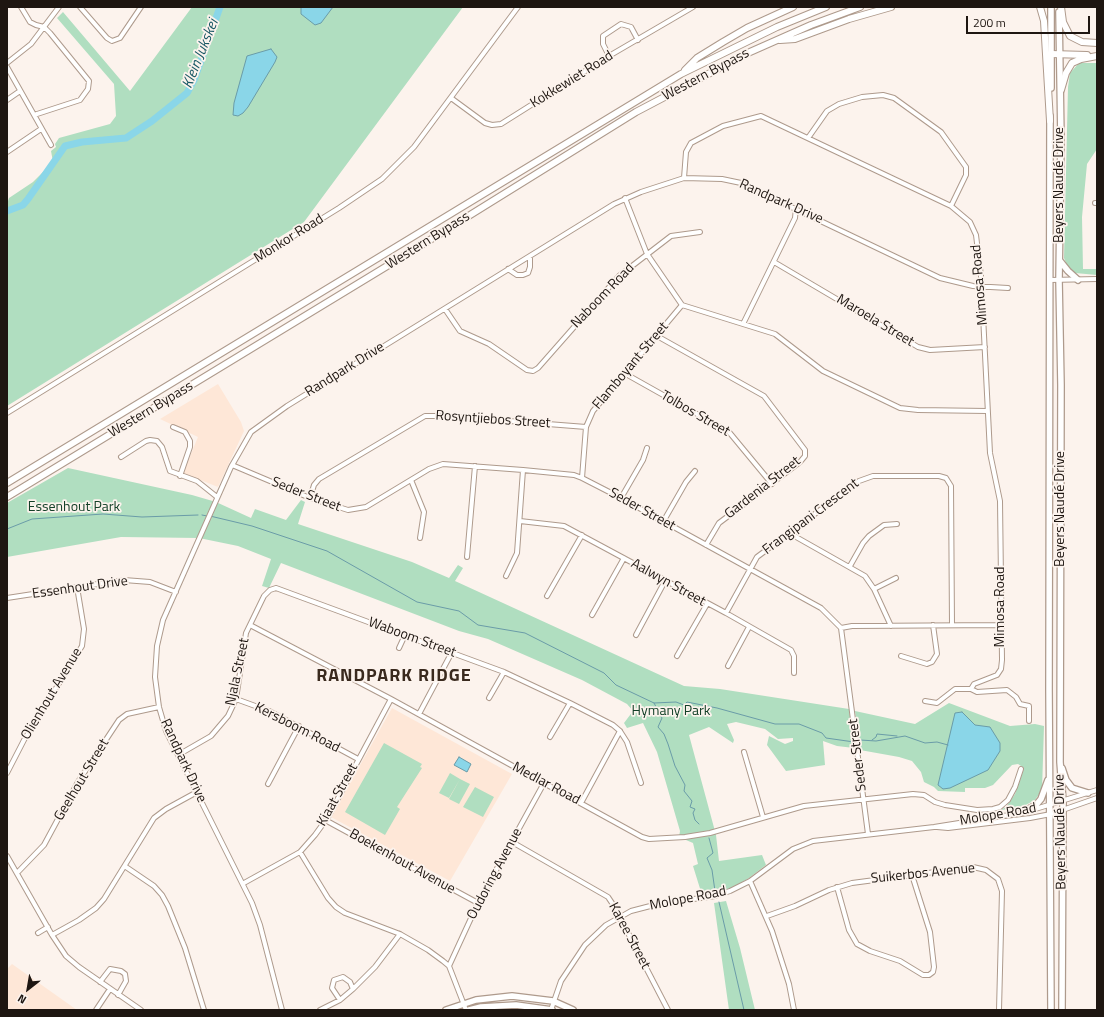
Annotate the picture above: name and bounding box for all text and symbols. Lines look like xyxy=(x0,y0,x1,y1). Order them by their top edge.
scale bar xyxy=(968,8,1092,34)
text: 200 m xyxy=(973,13,1006,32)
water label: Klein Jukskei xyxy=(179,17,223,91)
street label: Western Bypass xyxy=(660,45,752,105)
street label: Kokkewiet Road xyxy=(528,48,616,112)
street label: Beyers Naudé Drive xyxy=(1052,127,1068,243)
street label: Randpark Drive xyxy=(736,176,826,228)
street label: Western Bypass xyxy=(383,208,473,274)
street label: Monkor Road xyxy=(251,211,327,267)
street label: Mimosa Road xyxy=(968,244,992,326)
street label: Naboom Road xyxy=(568,260,638,332)
street label: Maroela Street xyxy=(833,291,917,351)
street label: Flamboyant Street xyxy=(589,319,673,413)
street label: Randpark Drive xyxy=(302,339,388,401)
street label: Western Bypass xyxy=(106,378,196,442)
street label: Tolbos Street xyxy=(657,387,733,441)
street label: Rosyntjiebos Street xyxy=(435,408,551,432)
street label: Beyers Naudé Drive xyxy=(1053,451,1069,567)
street label: Gardenia Street xyxy=(722,453,804,523)
street label: Seder Street xyxy=(269,474,343,516)
street label: Frangipani Crescent xyxy=(760,475,862,559)
street label: Seder Street xyxy=(606,485,678,535)
park label: Essenhout Park xyxy=(28,500,120,516)
street label: Aalwyn Street xyxy=(628,556,708,610)
street label: Mimosa Road xyxy=(993,567,1009,647)
street label: Essenhout Drive xyxy=(31,573,129,603)
street label: Waboom Street xyxy=(366,614,458,662)
street label: Njala Street xyxy=(223,637,253,707)
street label: Olienhout Avenue xyxy=(18,645,86,743)
district label: RANDPARK RIDGE xyxy=(316,666,472,688)
street label: Kersboom Road xyxy=(252,699,342,757)
park label: Hymany Park xyxy=(631,704,711,720)
street label: Randpark Drive xyxy=(156,717,210,805)
street label: Seder Street xyxy=(845,718,871,792)
street label: Geelhout Street xyxy=(51,736,113,824)
street label: Medlar Road xyxy=(509,759,583,809)
street label: Kiaat Street xyxy=(314,761,362,829)
street label: Beyers Naudé Drive xyxy=(1052,774,1070,890)
street label: Molope Road xyxy=(958,800,1038,830)
street label: Oudoring Avenue xyxy=(464,825,526,923)
street label: Boekenhout Avenue xyxy=(346,826,458,898)
street label: Suikerbos Avenue xyxy=(870,860,976,888)
street label: Molope Road xyxy=(648,883,728,915)
street label: Karee Street xyxy=(604,900,654,972)
north arrow xyxy=(8,969,48,1009)
text: N xyxy=(14,990,29,1008)

